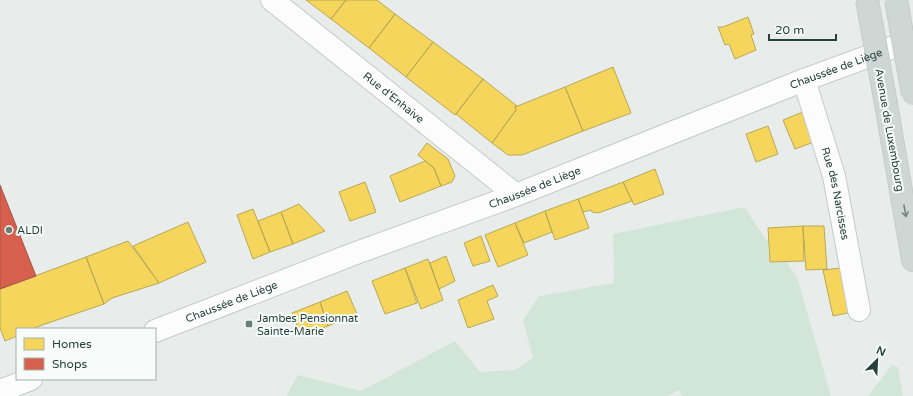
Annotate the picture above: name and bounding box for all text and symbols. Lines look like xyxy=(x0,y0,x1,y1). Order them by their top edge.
scale bar xyxy=(769,16,836,42)
text: 20 m xyxy=(775,23,804,37)
street label: Chaussée de Liège xyxy=(788,46,884,92)
street label: Avenue de Luxembourg xyxy=(872,68,907,193)
street label: Rue d'Enhaive xyxy=(360,69,427,126)
street label: Rue des Narcisses xyxy=(818,146,852,241)
street label: Chaussée de Liège xyxy=(487,164,583,211)
one-way arrow xyxy=(901,204,909,217)
place label: ALDI xyxy=(17,224,43,237)
marker: ALDI xyxy=(4,225,14,235)
street label: Chaussée de Liège xyxy=(184,278,280,326)
place label: Jambes Pensionnat Sainte-Marie xyxy=(257,312,358,338)
marker: Jambes Pensionnat Sainte-Marie xyxy=(244,319,254,329)
legend xyxy=(16,328,156,380)
text: Homes xyxy=(52,337,92,351)
north arrow xyxy=(857,340,897,380)
text: N xyxy=(874,344,888,359)
text: Shops xyxy=(52,357,87,371)

